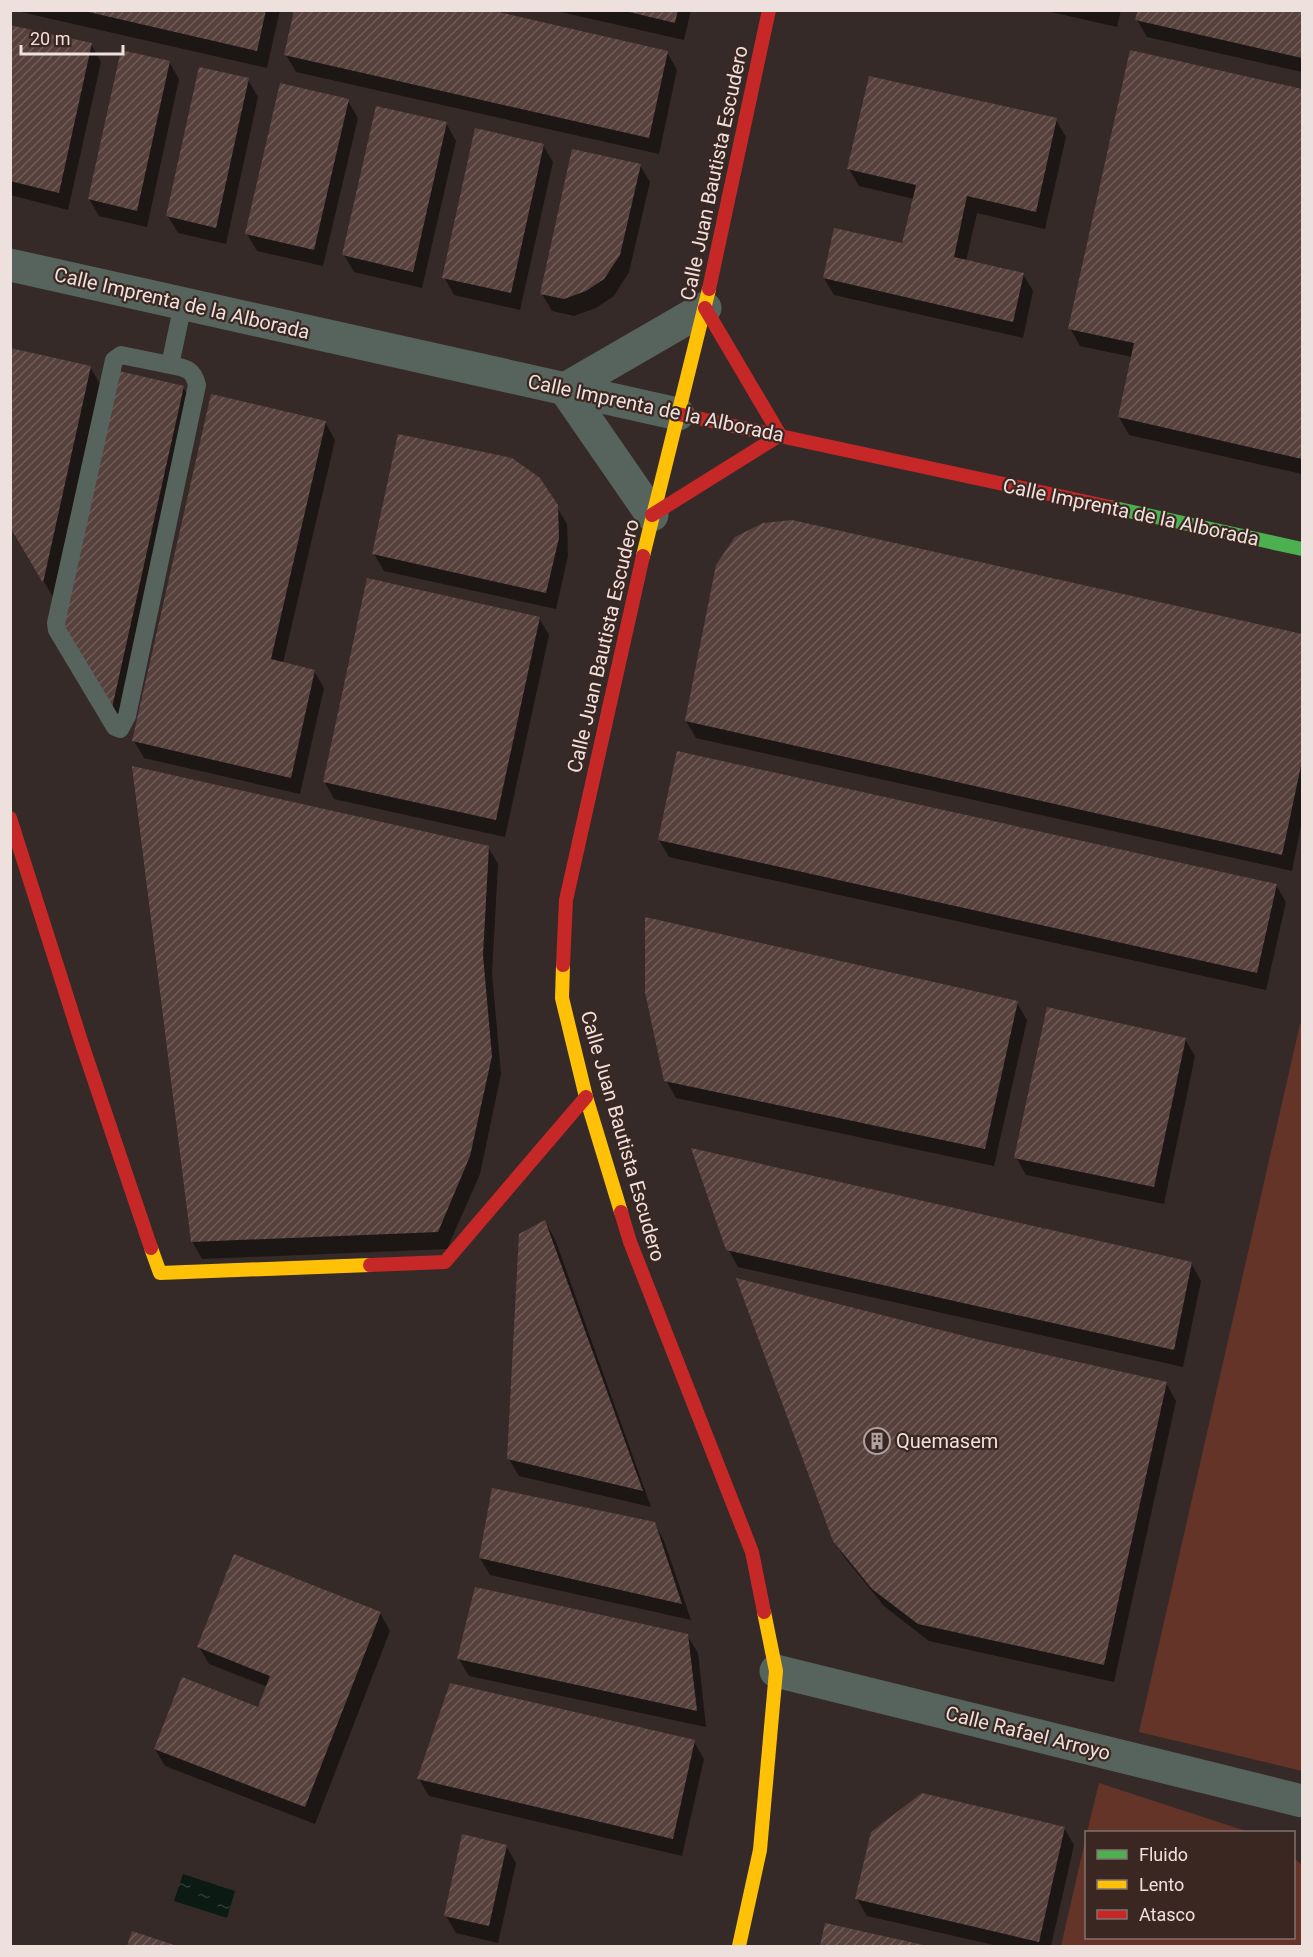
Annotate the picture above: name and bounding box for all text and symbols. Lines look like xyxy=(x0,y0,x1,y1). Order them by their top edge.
scale bar xyxy=(21,18,123,56)
text: 20 m xyxy=(30,28,70,49)
street label: Calle Juan Bautista Escudero xyxy=(675,44,753,302)
street label: Calle Imprenta de la Alborada xyxy=(52,262,312,344)
street label: Calle Imprenta de la Alborada xyxy=(526,369,786,447)
street label: Calle Imprenta de la Alborada xyxy=(1001,473,1261,551)
street label: Calle Juan Bautista Escudero xyxy=(562,517,644,775)
street label: Calle Juan Bautista Escudero xyxy=(576,1008,670,1264)
building icon: Quemasem xyxy=(862,1426,892,1456)
place label: Quemasem xyxy=(896,1429,998,1453)
street label: Calle Rafael Arroyo xyxy=(943,1701,1113,1765)
legend xyxy=(1085,1831,1295,1939)
text: Fluido xyxy=(1139,1844,1188,1865)
text: Lento xyxy=(1139,1874,1184,1895)
text: Atasco xyxy=(1139,1904,1195,1925)

